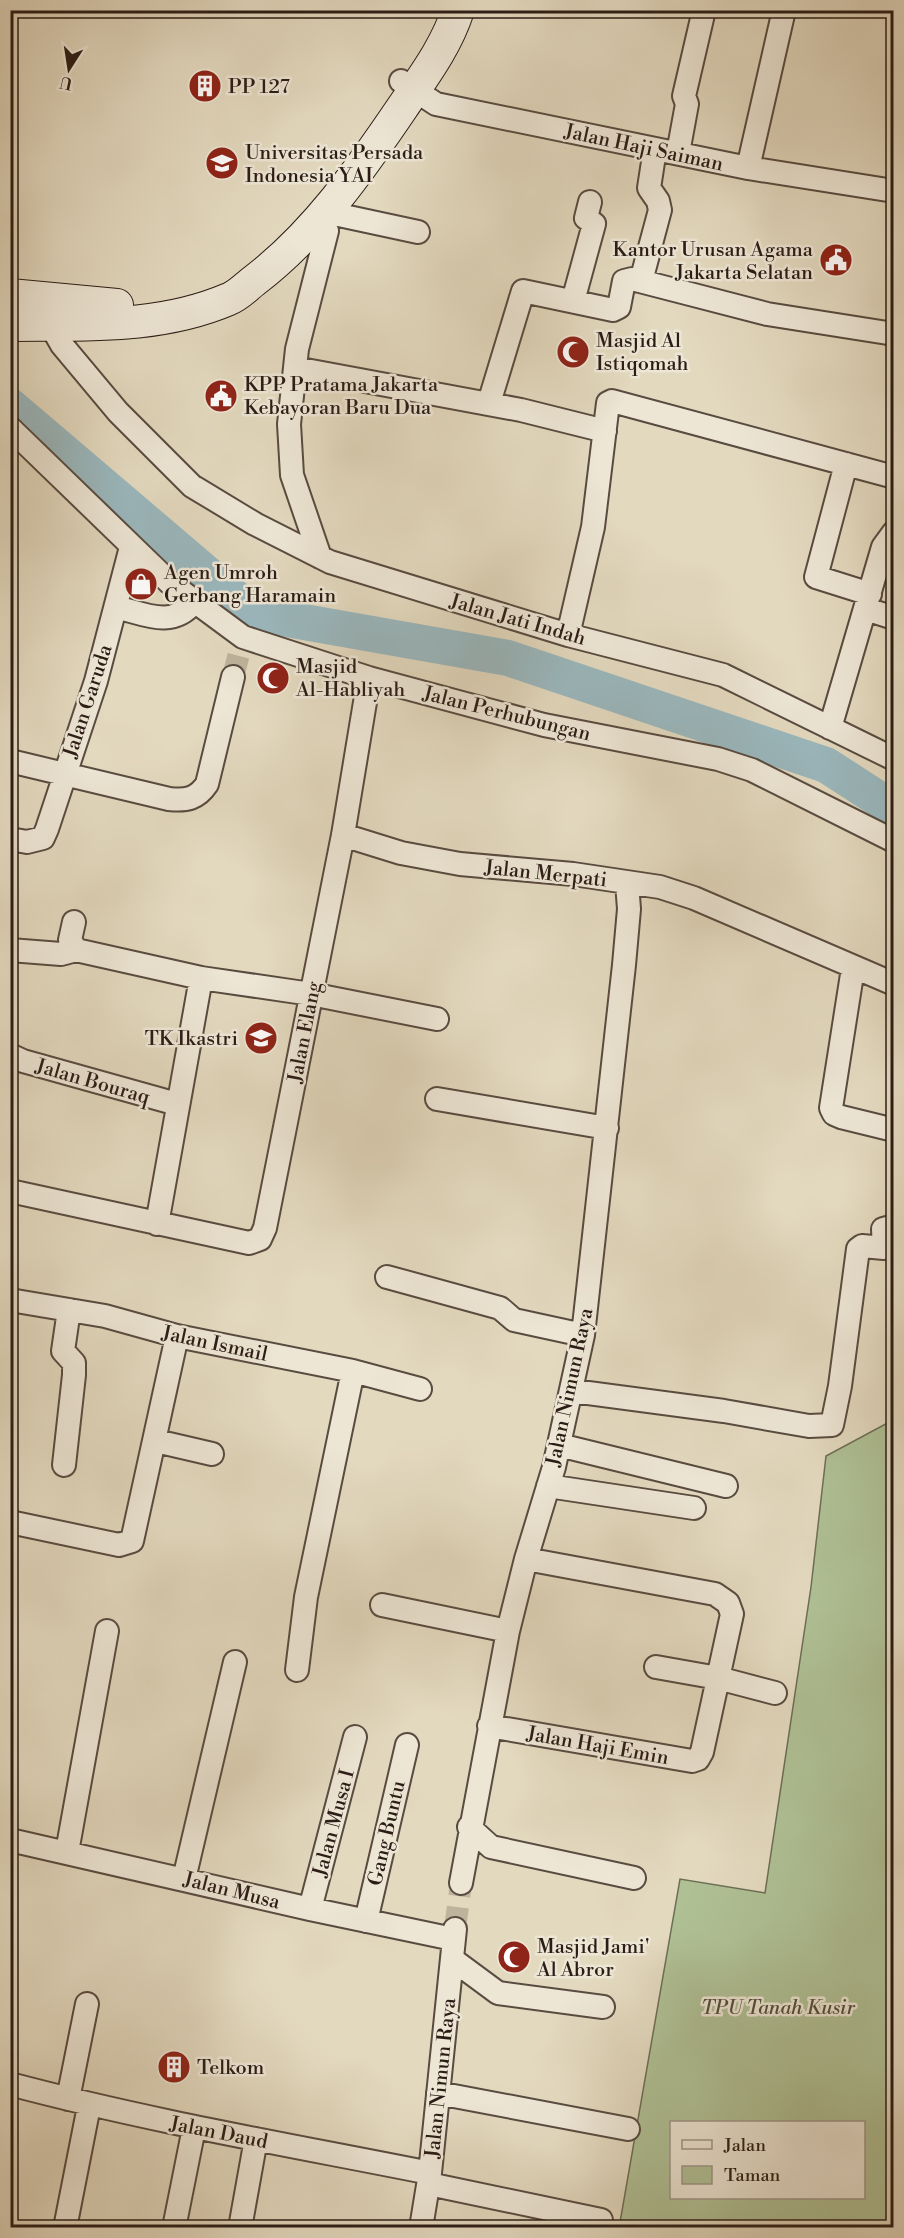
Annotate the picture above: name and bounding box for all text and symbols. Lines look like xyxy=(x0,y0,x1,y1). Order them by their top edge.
north arrow xyxy=(39,39,99,99)
building icon: PP 127 xyxy=(187,68,223,104)
text: U xyxy=(57,71,74,94)
place label: PP 127 xyxy=(228,75,290,100)
street label: Jalan Haji Saiman xyxy=(561,119,725,178)
place label: Universitas Persada Indonesia YAI xyxy=(245,141,424,189)
school or university icon: Universitas Persada Indonesia YAI xyxy=(204,145,240,181)
place label: Kantor Urusan Agama Jakarta Selatan xyxy=(612,238,814,286)
public building icon: Kantor Urusan Agama Jakarta Selatan xyxy=(818,242,854,278)
place label: Masjid Al Istiqomah xyxy=(596,329,689,377)
mosque icon: Masjid Al Istiqomah xyxy=(555,334,591,370)
place label: KPP Pratama Jakarta Kebayoran Baru Dua xyxy=(244,373,439,421)
public building icon: KPP Pratama Jakarta Kebayoran Baru Dua xyxy=(203,378,239,414)
place label: Agen Umroh Gerbang Haramain xyxy=(163,561,336,609)
shop icon: Agen Umroh Gerbang Haramain xyxy=(123,566,159,602)
street label: Jalan Jati Indah xyxy=(446,589,588,652)
street label: Jalan Garuda xyxy=(58,641,119,762)
place label: Masjid Al-Habliyah xyxy=(295,655,405,703)
mosque icon: Masjid Al-Habliyah xyxy=(255,660,291,696)
street label: Jalan Perhubungan xyxy=(419,681,593,747)
street label: Jalan Merpati xyxy=(482,856,609,893)
street label: Jalan Elang xyxy=(283,979,328,1086)
school or university icon: TK Ikastri xyxy=(243,1020,279,1056)
place label: TK Ikastri xyxy=(145,1027,238,1052)
street label: Jalan Bouraq xyxy=(32,1054,153,1111)
street label: Jalan Nimun Raya xyxy=(541,1305,600,1470)
street label: Jalan Ismail xyxy=(159,1321,270,1368)
street label: Jalan Haji Emin xyxy=(524,1722,671,1771)
street label: Jalan Musa I xyxy=(308,1766,361,1881)
street label: Gang Buntu xyxy=(363,1778,412,1888)
street label: Jalan Musa xyxy=(180,1867,283,1916)
place label: Masjid Jami' Al Abror xyxy=(536,1935,649,1983)
mosque icon: Masjid Jami' Al Abror xyxy=(496,1939,532,1975)
street label: Jalan Nimun Raya xyxy=(421,1996,462,2161)
park label: TPU Tanah Kusir xyxy=(701,1996,855,2021)
building icon: Telkom xyxy=(156,2049,192,2085)
place label: Telkom xyxy=(197,2056,265,2081)
street label: Jalan Daud xyxy=(167,2112,270,2155)
legend xyxy=(670,2121,865,2199)
text: Jalan xyxy=(723,2134,766,2157)
text: Taman xyxy=(724,2164,781,2187)

